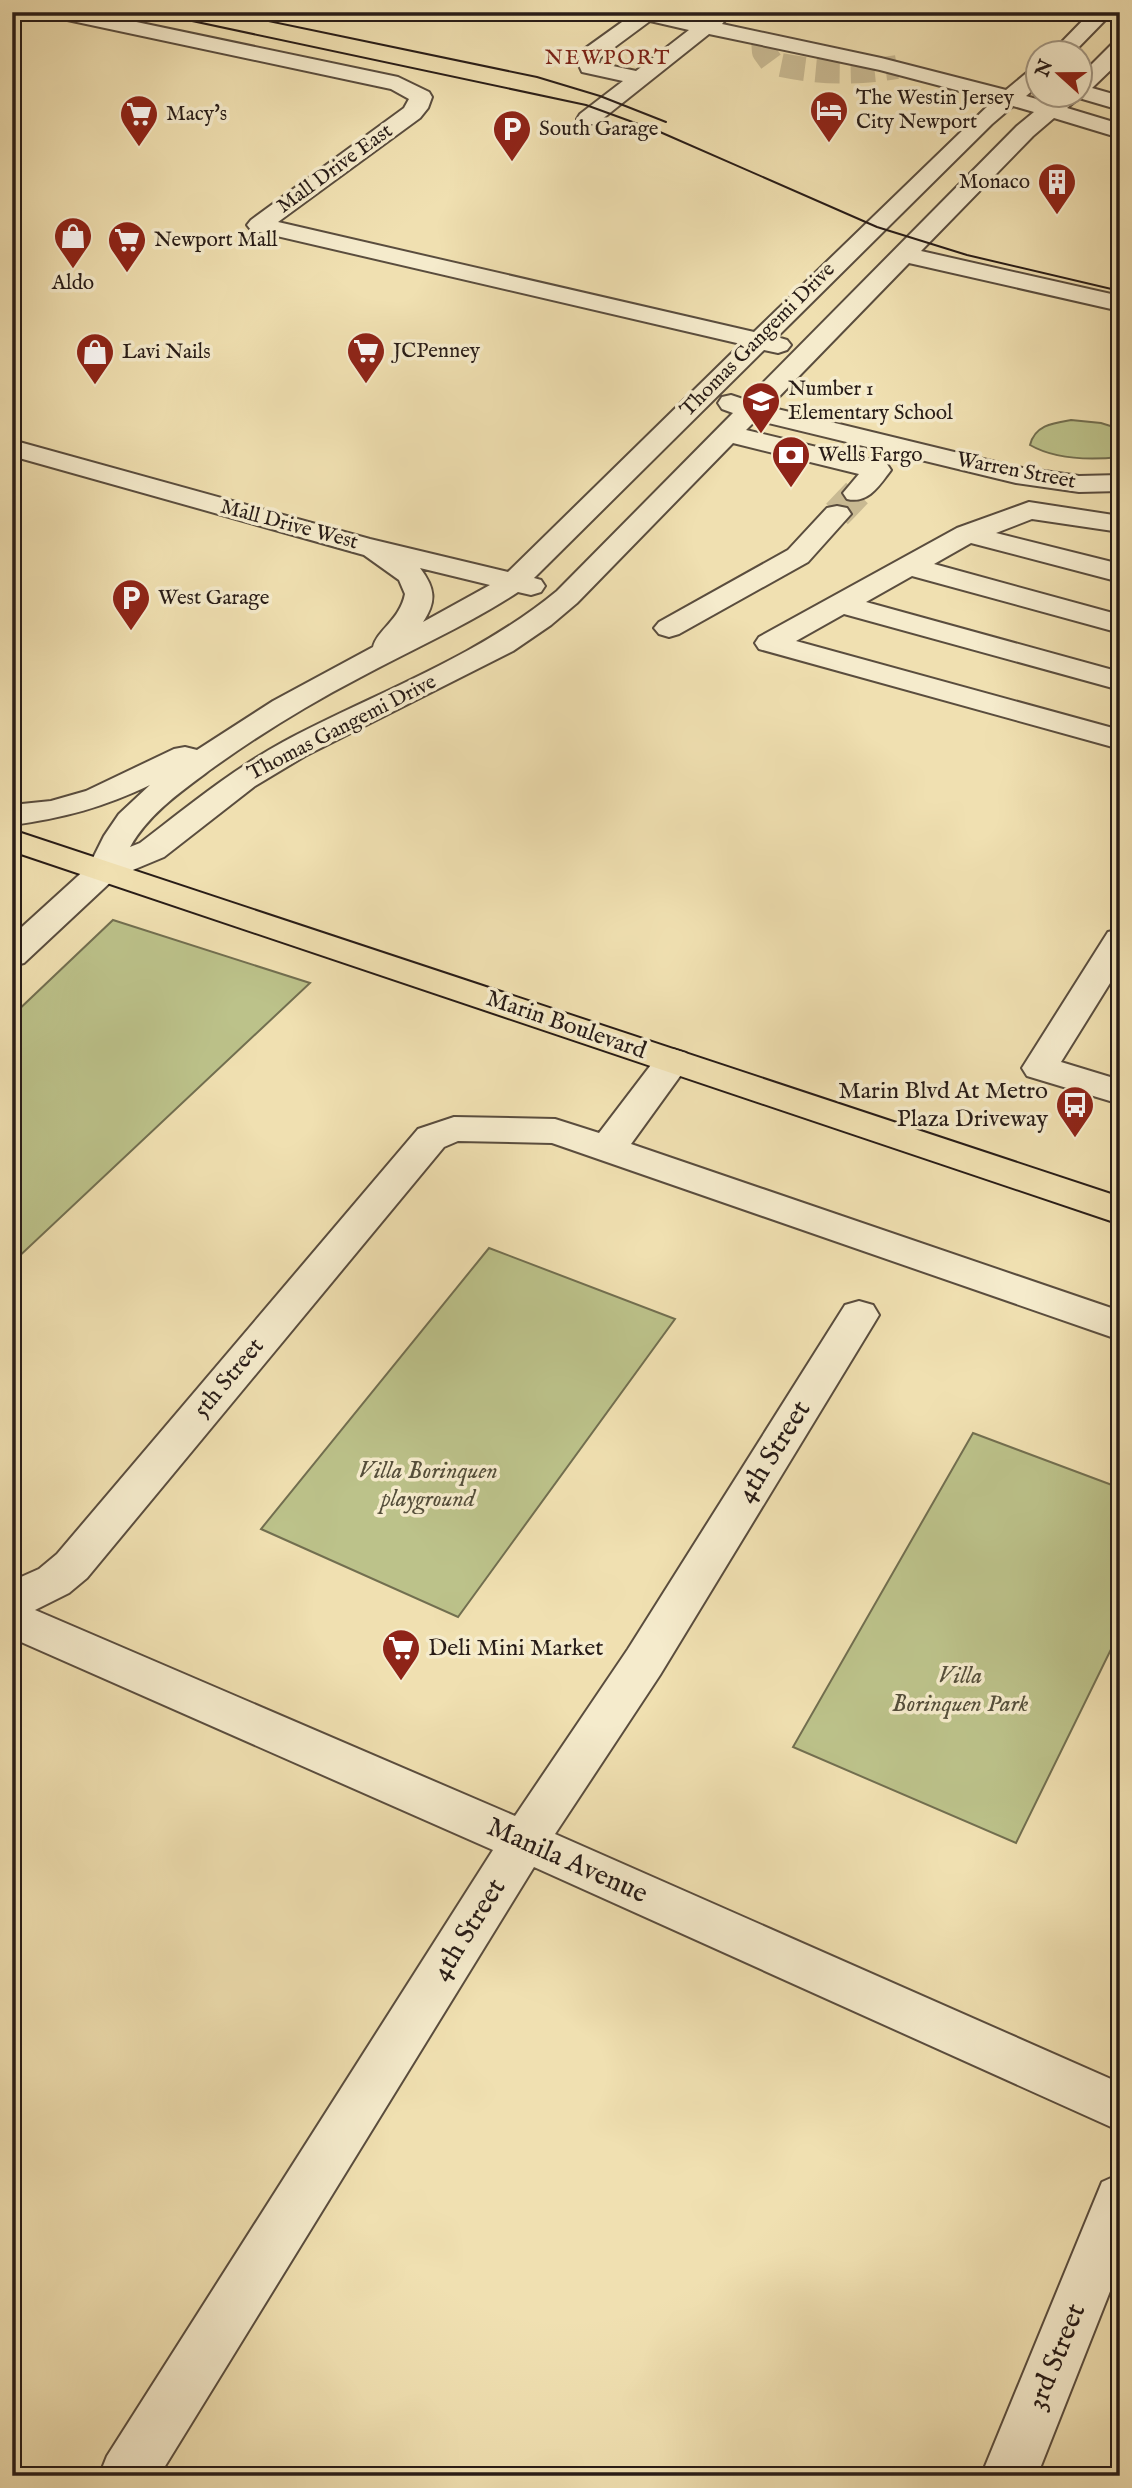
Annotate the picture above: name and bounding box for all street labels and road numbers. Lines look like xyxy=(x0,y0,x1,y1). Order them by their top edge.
street label: Mall Drive East xyxy=(272,118,398,220)
street label: Thomas Gangemi Drive xyxy=(675,257,841,423)
street label: Warren Street xyxy=(954,446,1078,496)
street label: Mall Drive West xyxy=(217,494,361,556)
street label: Thomas Gangemi Drive xyxy=(243,669,441,787)
street label: Marin Boulevard xyxy=(482,983,650,1067)
street label: 5th Street xyxy=(187,1332,271,1424)
street label: 4th Street xyxy=(729,1394,819,1510)
street label: Manila Avenue xyxy=(481,1810,653,1912)
street label: 4th Street xyxy=(424,1872,514,1988)
street label: 3rd Street xyxy=(1020,2298,1094,2415)

